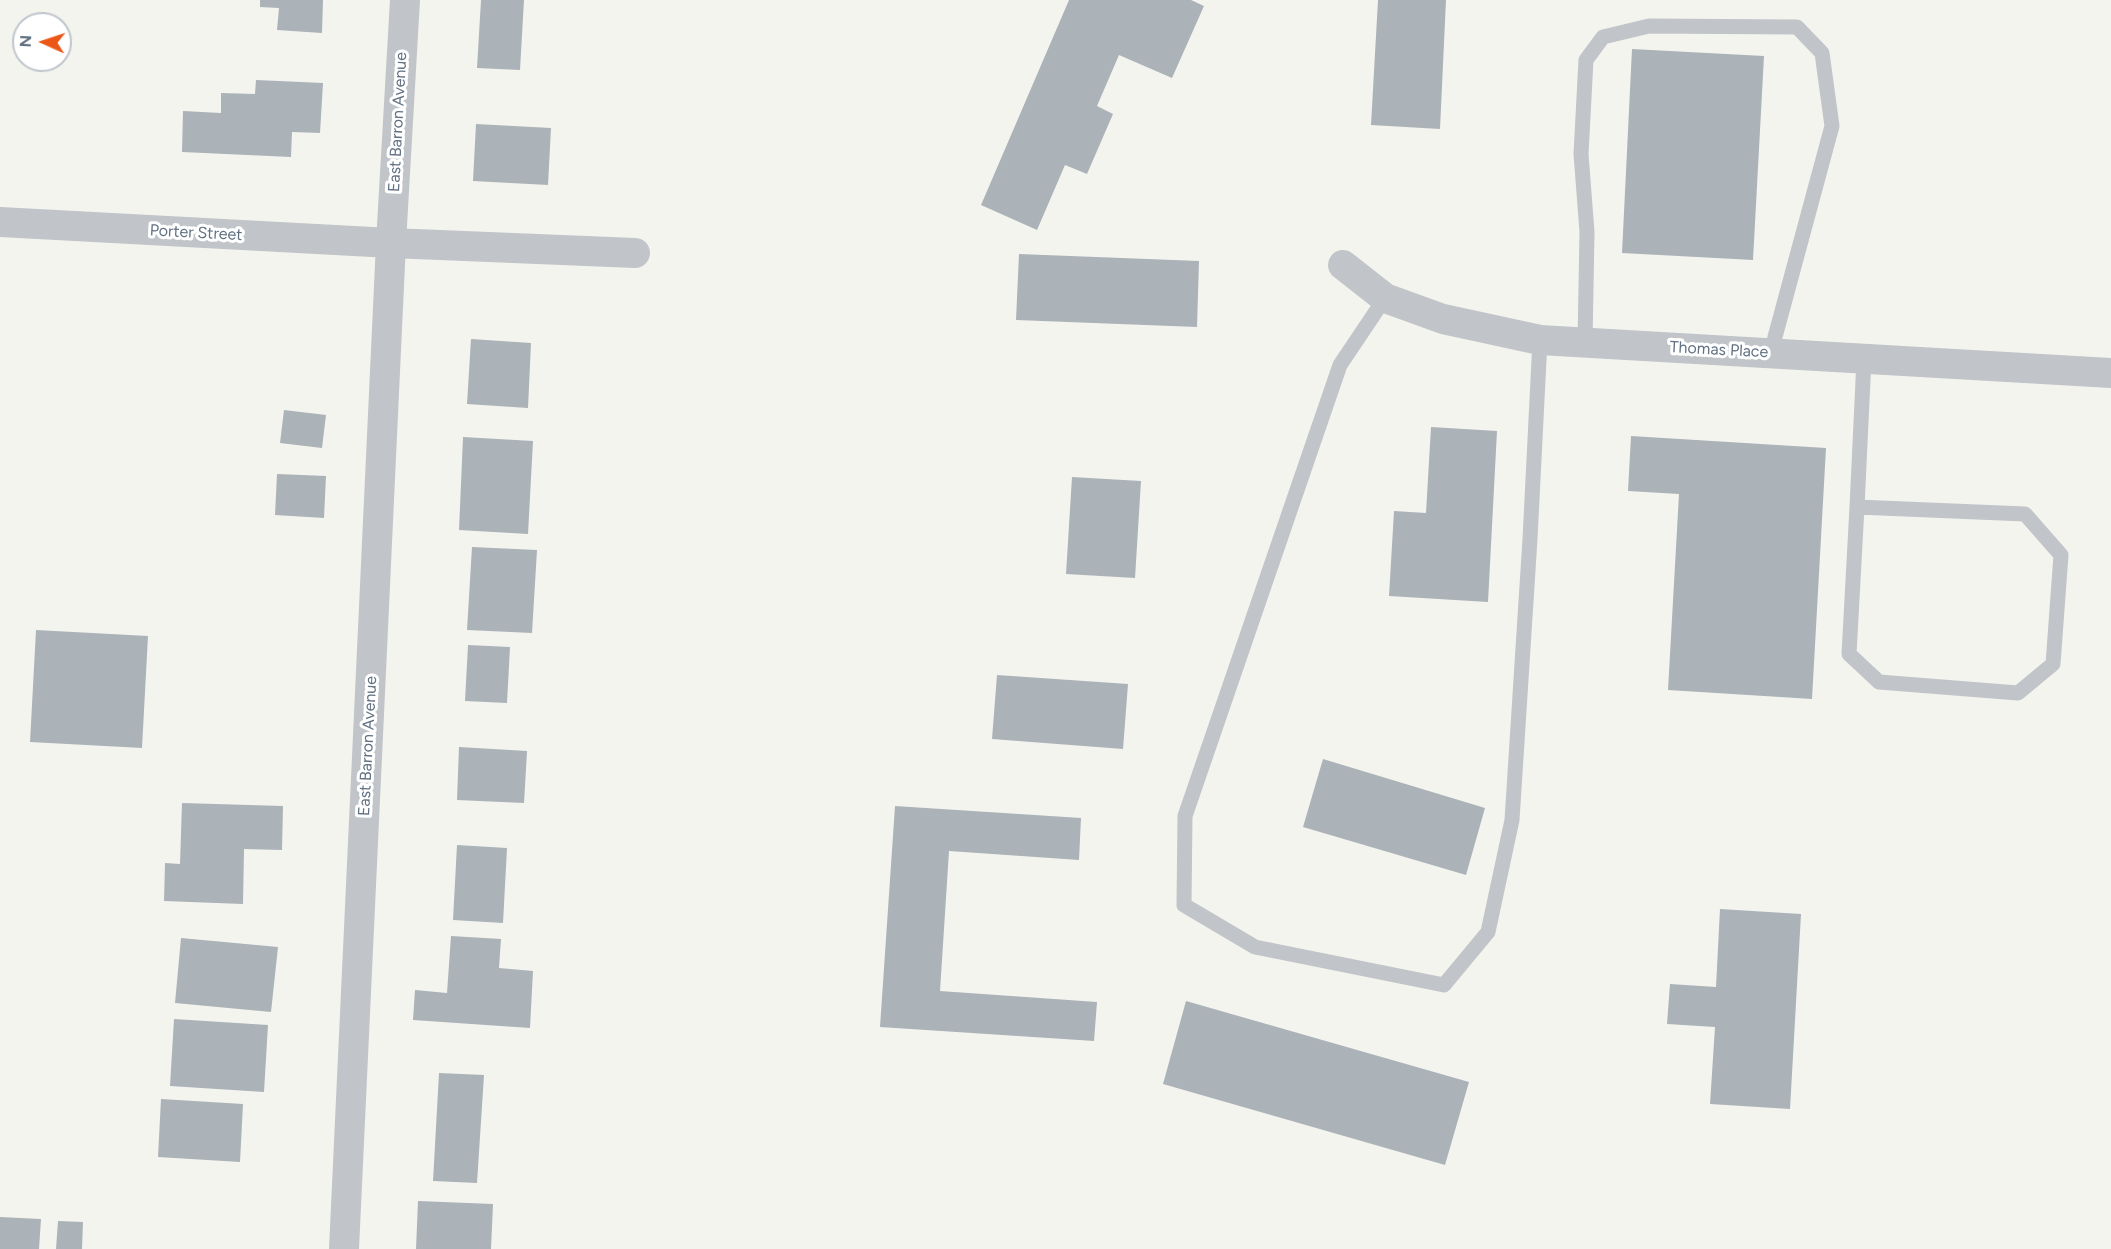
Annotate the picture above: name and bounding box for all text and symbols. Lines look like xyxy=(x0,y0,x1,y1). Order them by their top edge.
north arrow xyxy=(12,12,72,72)
text: N xyxy=(16,34,35,48)
street label: East Barron Avenue xyxy=(385,52,411,192)
street label: Porter Street xyxy=(149,221,243,245)
street label: Thomas Place xyxy=(1669,338,1769,362)
street label: East Barron Avenue xyxy=(355,676,381,816)

